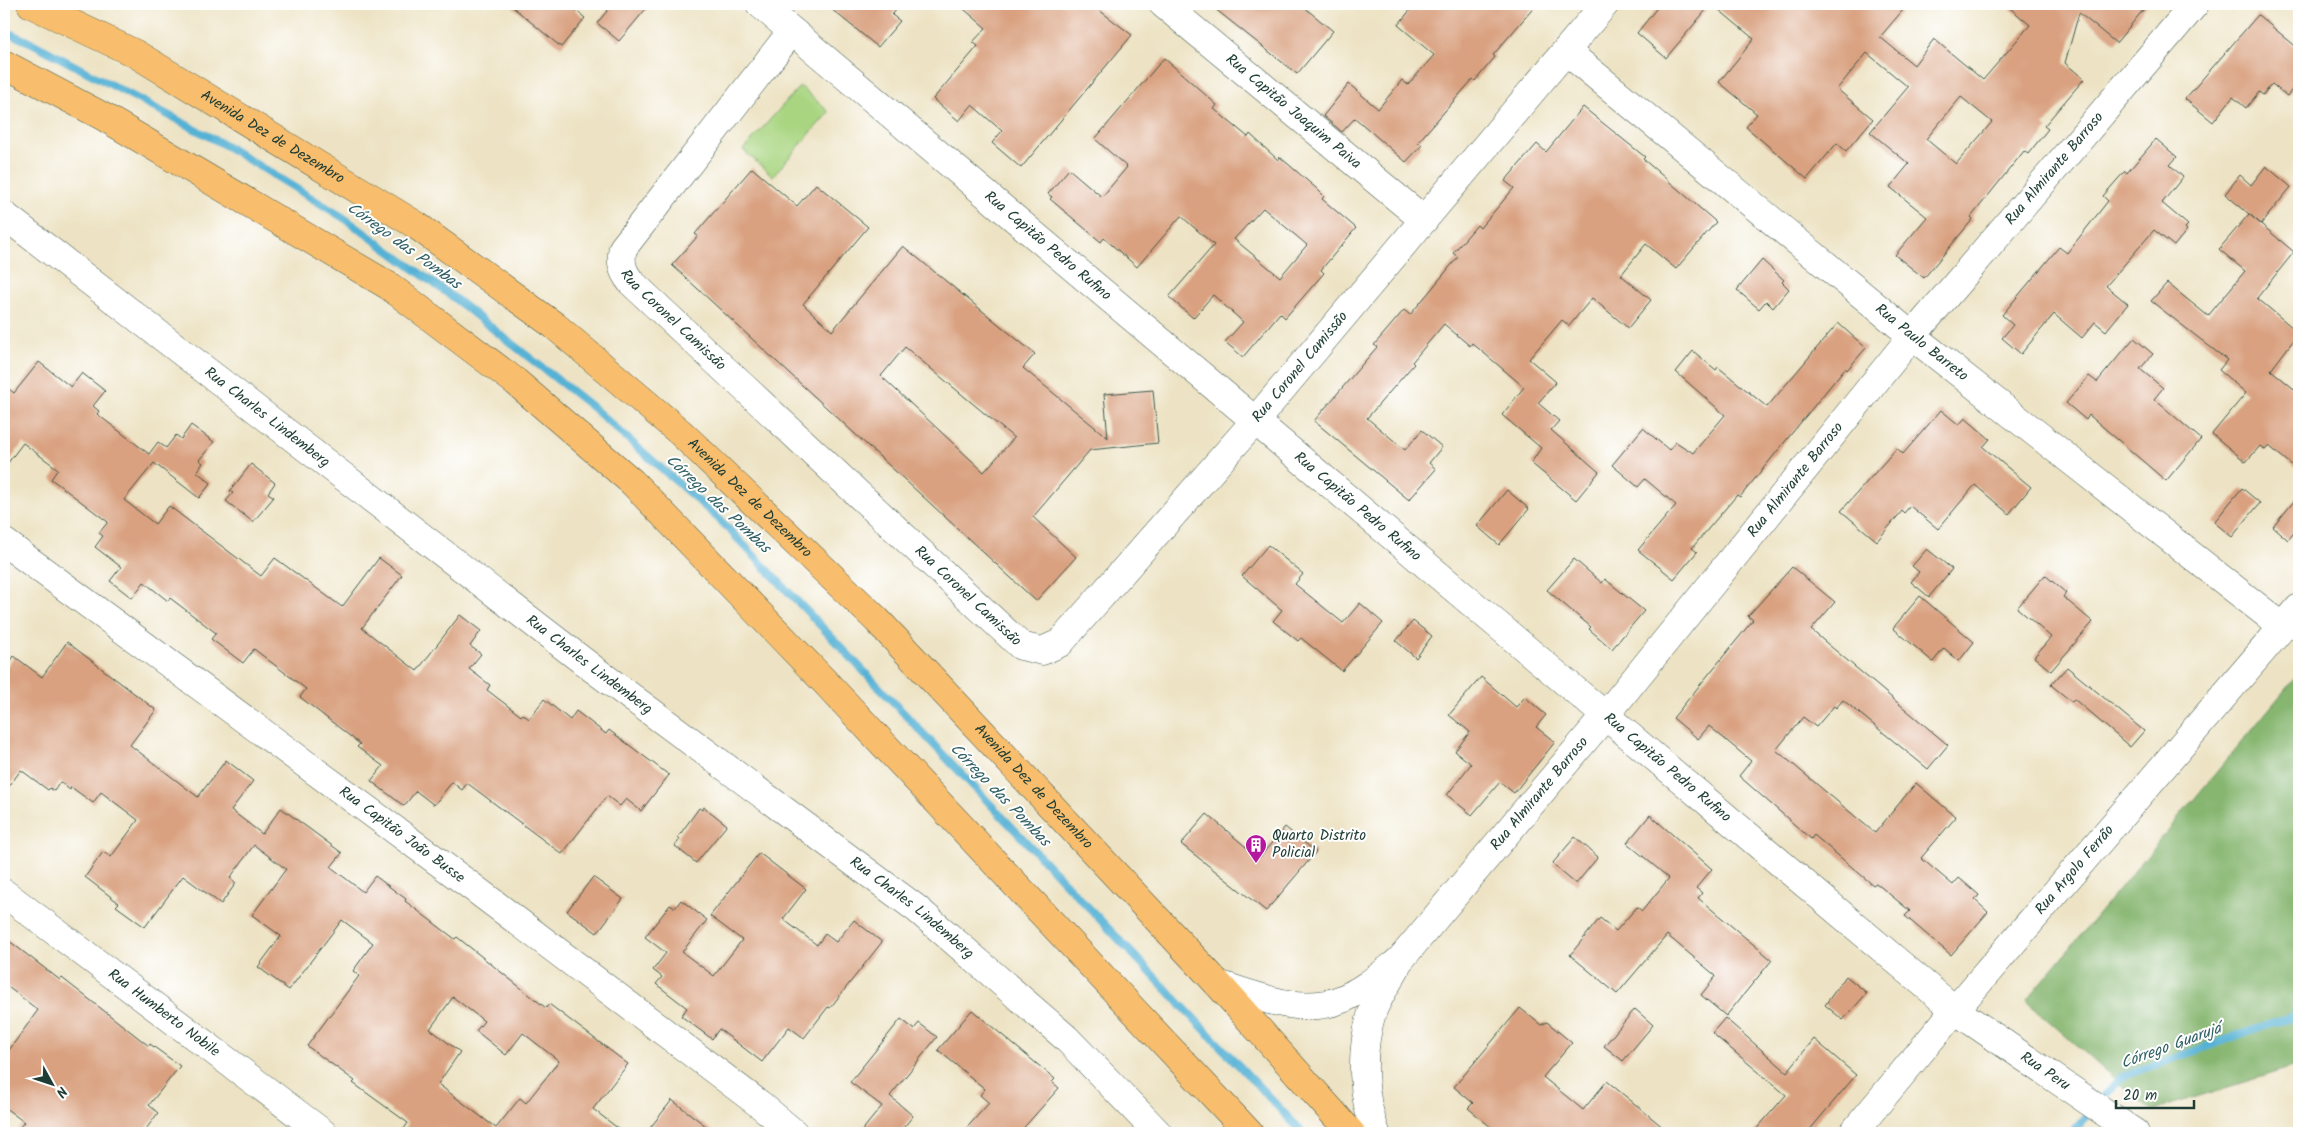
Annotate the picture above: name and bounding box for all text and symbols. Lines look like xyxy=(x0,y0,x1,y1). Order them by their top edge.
street label: Rua Capitão Joaquim Paiva xyxy=(1220,48,1367,175)
street label: Avenida Dez de Dezembro xyxy=(196,84,349,191)
street label: Rua Almirante Barroso xyxy=(1999,106,2110,231)
street label: Rua Capitão Pedro Rufino xyxy=(979,185,1117,307)
water label: Córrego das Pombas xyxy=(342,196,468,297)
street label: Rua Coronel Camissão xyxy=(613,265,732,377)
street label: Rua Paulo Barreto xyxy=(1869,298,1974,388)
street label: Rua Coronel Camissão xyxy=(1246,306,1354,428)
street label: Rua Charles Lindemberg xyxy=(199,361,335,474)
street label: Rua Almirante Barroso xyxy=(1742,417,1850,543)
street label: Avenida Dez de Dezembro xyxy=(681,433,818,564)
street label: Rua Capitão Pedro Rufino xyxy=(1288,446,1427,568)
water label: Córrego das Pombas xyxy=(660,448,778,561)
street label: Rua Coronel Camissão xyxy=(909,540,1027,653)
street label: Rua Charles Lindemberg xyxy=(520,609,657,721)
street label: Rua Capitão Pedro Rufino xyxy=(1598,707,1737,829)
street label: Avenida Dez de Dezembro xyxy=(968,718,1099,855)
street label: Rua Almirante Barroso xyxy=(1485,731,1595,856)
water label: Córrego das Pombas xyxy=(944,737,1058,854)
street label: Rua Capitão João Busse xyxy=(334,780,470,890)
street label: Rua Argolo Ferrão xyxy=(2029,820,2120,920)
place label: Quarto Distrito Policial xyxy=(1272,824,1366,865)
building icon: Quarto Distrito Policial xyxy=(1244,833,1268,864)
street label: Rua Charles Lindemberg xyxy=(844,851,979,965)
street label: Rua Humberto Nobile xyxy=(103,963,225,1064)
water label: Córrego Guarujá xyxy=(2117,1015,2229,1076)
street label: Rua Peru xyxy=(2015,1046,2075,1097)
north arrow xyxy=(28,1060,78,1110)
scale bar xyxy=(2116,1077,2193,1109)
text: N xyxy=(50,1081,72,1102)
text: 20 m xyxy=(2123,1084,2157,1108)

